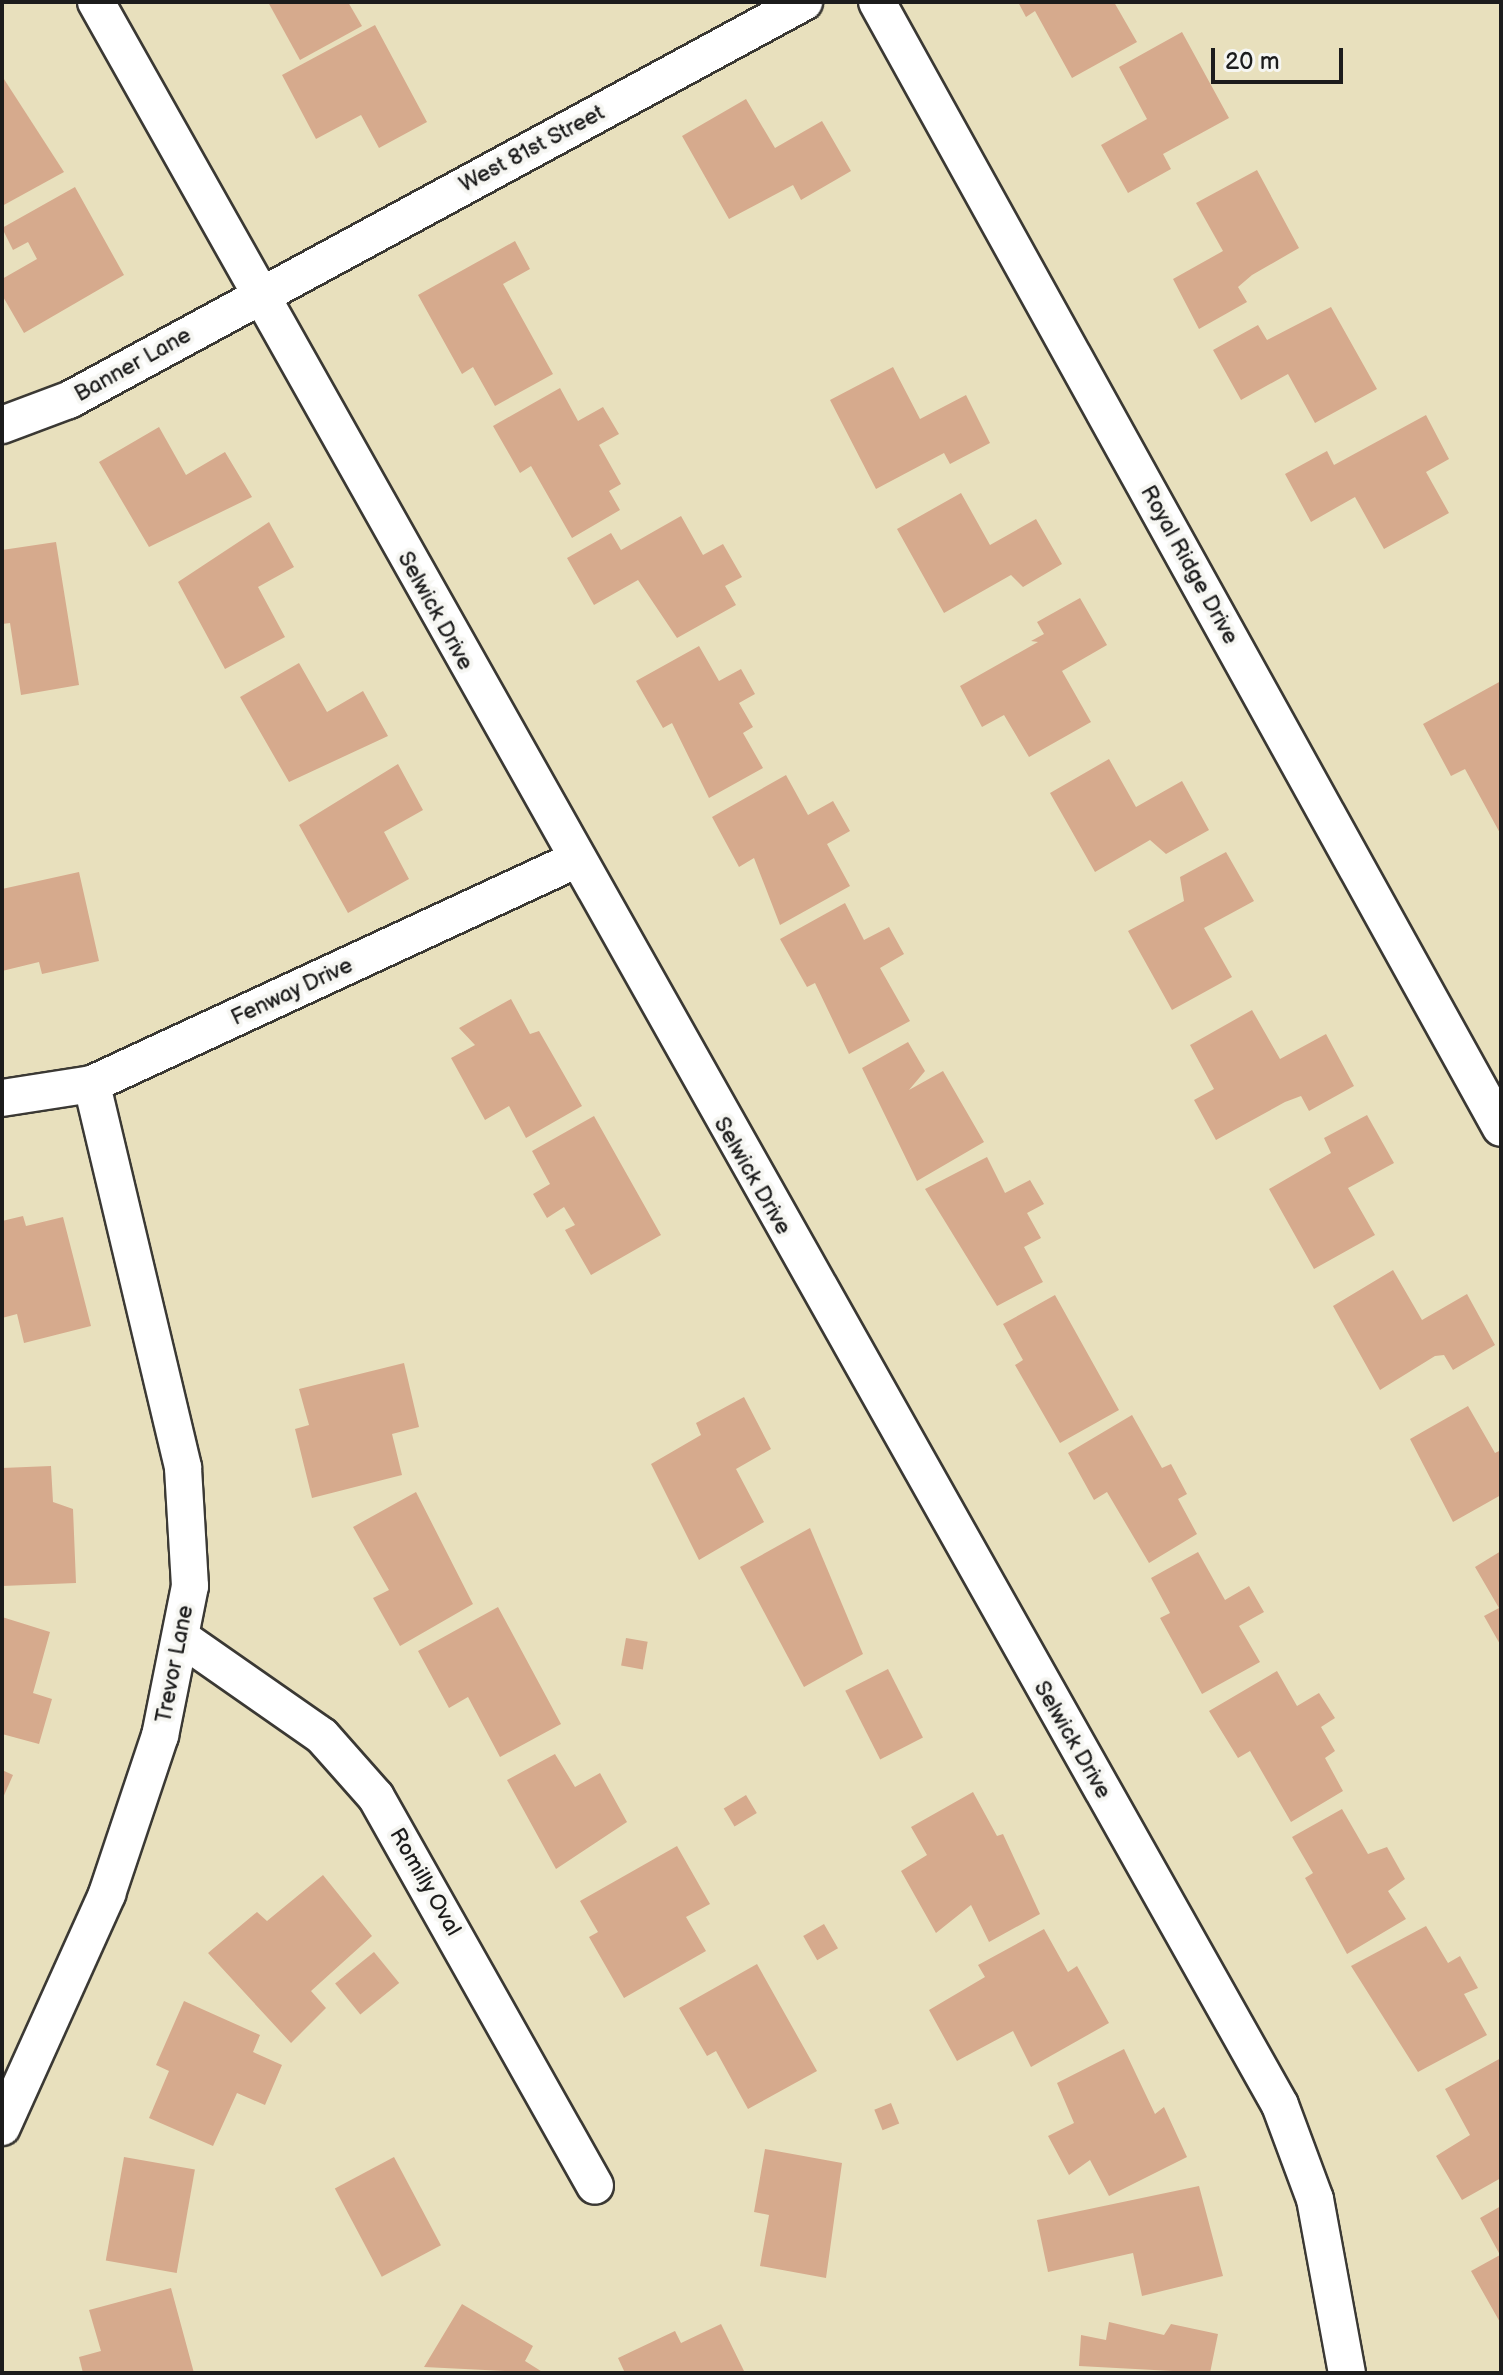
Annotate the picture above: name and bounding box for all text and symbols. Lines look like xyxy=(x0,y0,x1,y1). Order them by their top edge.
scale bar xyxy=(1215,32,1347,82)
text: 20 m xyxy=(1225,47,1280,76)
street label: West 81st Street xyxy=(455,100,609,198)
street label: Banner Lane xyxy=(70,322,196,408)
street label: Royal Ridge Drive xyxy=(1134,481,1244,649)
street label: Selwick Drive xyxy=(392,547,478,675)
street label: Fenway Drive xyxy=(226,952,358,1032)
street label: Selwick Drive xyxy=(708,1113,796,1239)
street label: Trevor Lane xyxy=(151,1603,199,1725)
street label: Selwick Drive xyxy=(1028,1677,1116,1803)
street label: Romilly Oval xyxy=(383,1823,467,1941)

